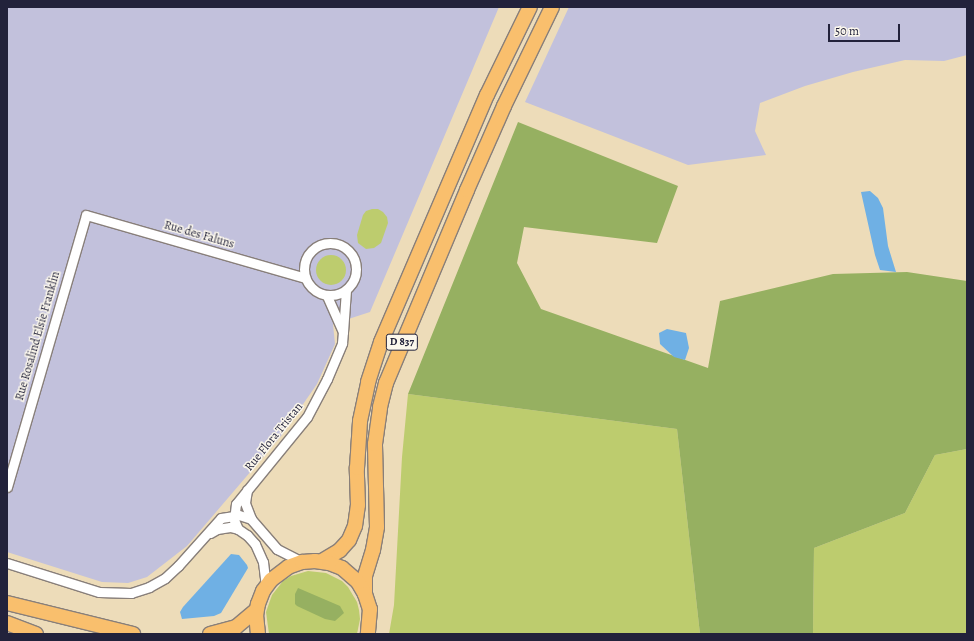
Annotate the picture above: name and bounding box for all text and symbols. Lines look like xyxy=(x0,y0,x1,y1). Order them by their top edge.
scale bar xyxy=(830,16,902,42)
text: 50 m xyxy=(835,23,859,39)
street label: Rue des Faluns xyxy=(162,218,236,252)
street label: Rue Rosalind Elsie Franklin xyxy=(13,270,63,402)
road number: D 837 xyxy=(385,333,419,351)
street label: Rue Flora Tristan xyxy=(242,400,306,474)

